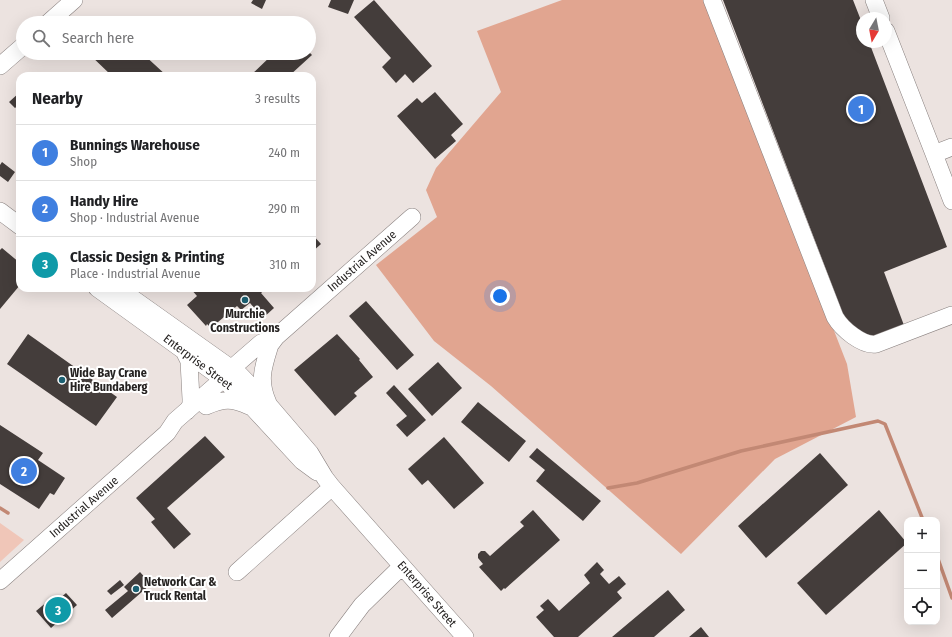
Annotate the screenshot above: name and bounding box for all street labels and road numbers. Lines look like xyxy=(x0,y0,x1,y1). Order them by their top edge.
street label: Industrial Avenue xyxy=(325,227,399,295)
street label: Enterprise Street xyxy=(161,332,235,393)
street label: Industrial Avenue xyxy=(47,473,121,541)
street label: Enterprise Street xyxy=(395,558,459,630)

